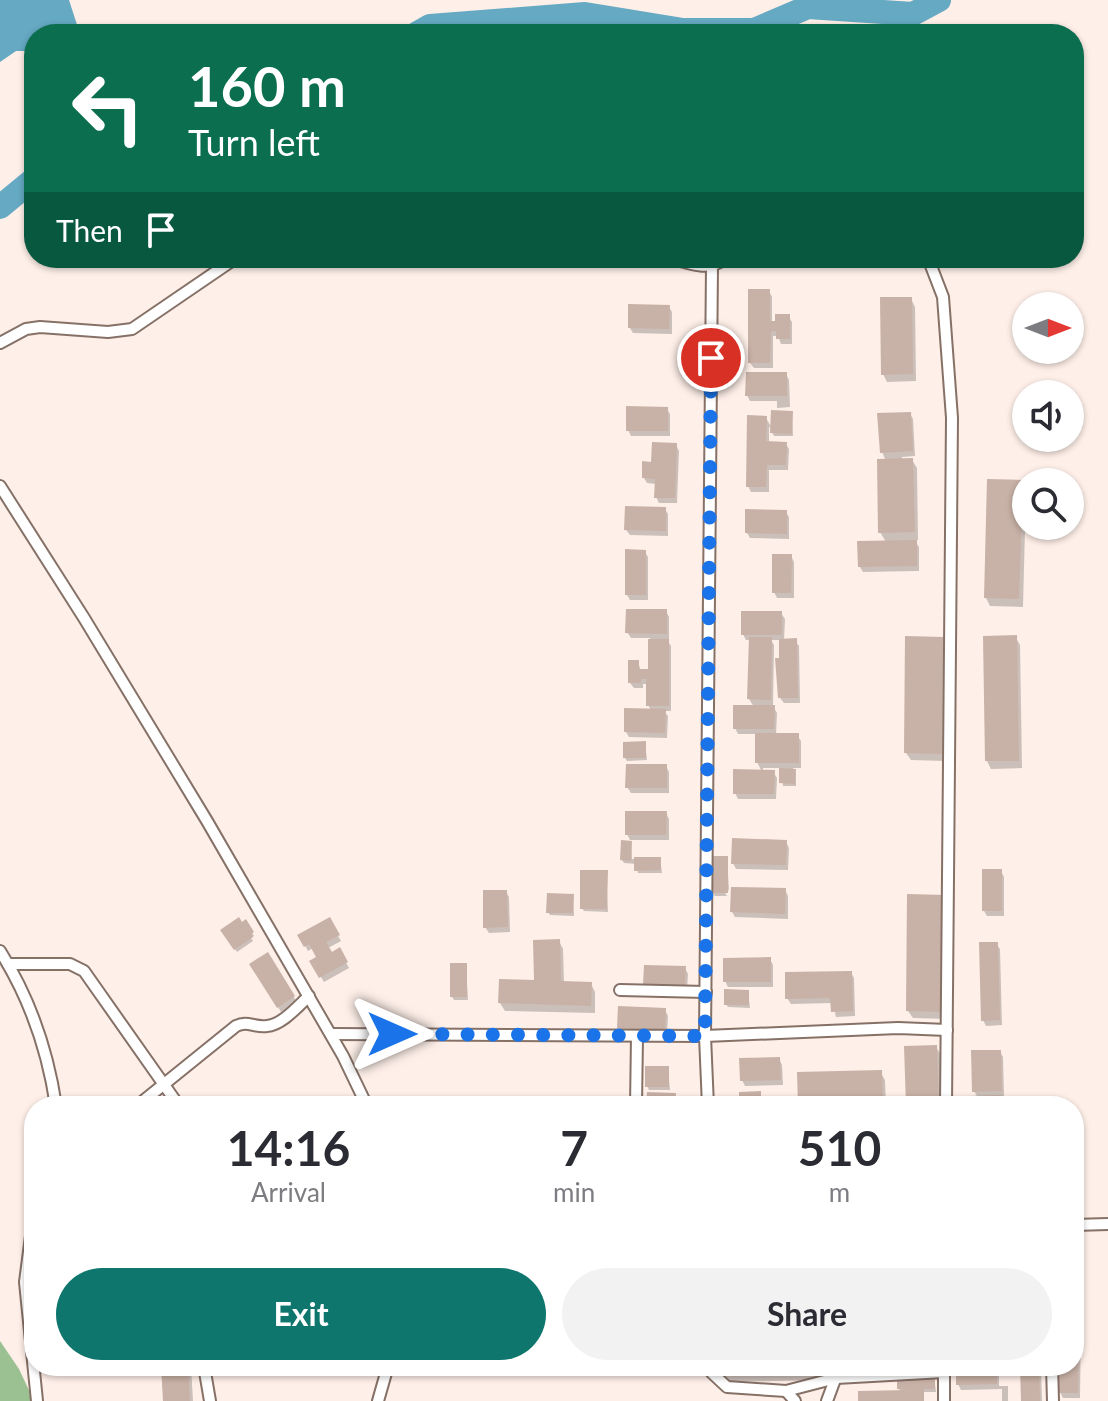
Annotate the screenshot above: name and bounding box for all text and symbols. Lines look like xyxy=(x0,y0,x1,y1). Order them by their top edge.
text: 160 m xyxy=(188,52,346,119)
icon: left xyxy=(56,56,160,160)
text: Turn left xyxy=(188,120,320,164)
icon: arrive xyxy=(139,208,183,252)
text: Then xyxy=(56,212,123,248)
north arrow xyxy=(1012,292,1084,364)
map controls xyxy=(1012,292,1084,540)
pin xyxy=(677,324,745,392)
icon: arrive xyxy=(689,336,733,380)
button: sound xyxy=(1012,380,1084,452)
button: search xyxy=(1012,468,1084,540)
position arrow xyxy=(350,992,434,1076)
text: 14:16 xyxy=(227,1119,350,1176)
text: 7 xyxy=(560,1119,588,1176)
text: 510 xyxy=(798,1119,881,1176)
text: Arrival xyxy=(251,1176,326,1208)
text: min xyxy=(553,1176,595,1208)
text: m xyxy=(829,1176,850,1208)
button: Exit xyxy=(56,1268,546,1360)
button: Share xyxy=(562,1268,1052,1360)

